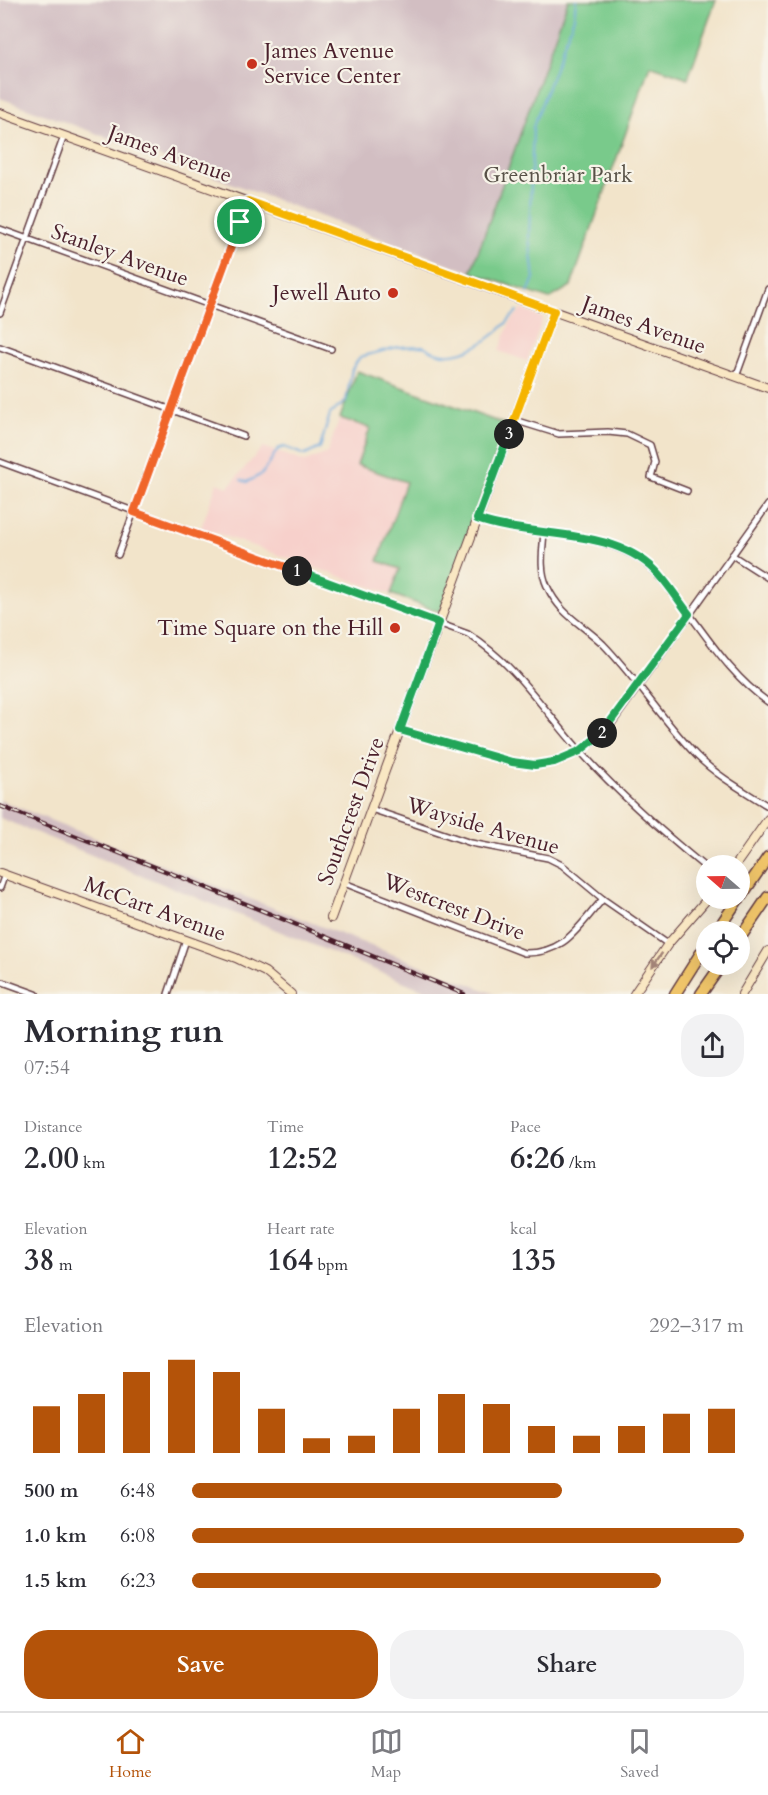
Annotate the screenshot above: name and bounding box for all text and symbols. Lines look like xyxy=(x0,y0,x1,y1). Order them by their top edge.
place label: James Avenue Service Center xyxy=(261,36,402,91)
marker: James Avenue Service Center xyxy=(245,57,259,71)
street label: James Avenue xyxy=(101,117,236,190)
park label: Greenbriar Park xyxy=(483,160,633,190)
pin xyxy=(214,196,265,247)
icon: arrive xyxy=(223,205,256,238)
street label: Stanley Avenue xyxy=(47,216,193,294)
place label: Jewell Auto xyxy=(269,278,381,308)
marker: Jewell Auto xyxy=(386,286,400,300)
street label: James Avenue xyxy=(575,288,710,361)
pin: 3 xyxy=(494,419,524,449)
text: 3 xyxy=(505,423,513,445)
pin: 1 xyxy=(282,556,312,586)
text: 1 xyxy=(293,560,301,582)
place label: Time Square on the Hill xyxy=(157,613,383,643)
marker: Time Square on the Hill xyxy=(388,621,402,635)
pin: 2 xyxy=(587,718,617,748)
text: 2 xyxy=(598,722,606,744)
street label: Southcrest Drive xyxy=(310,733,392,889)
street label: Wayside Avenue xyxy=(402,790,563,862)
north arrow xyxy=(696,855,750,909)
map controls xyxy=(696,855,750,975)
street label: Westcrest Drive xyxy=(378,866,529,948)
street label: McCart Avenue xyxy=(80,869,230,949)
button: locate xyxy=(696,921,750,975)
one-way arrow xyxy=(651,951,663,967)
text: Morning run xyxy=(24,1009,224,1054)
button: share xyxy=(681,1014,744,1077)
text: 07:54 xyxy=(24,1054,70,1081)
text: Distance xyxy=(24,1116,82,1138)
text: Time xyxy=(267,1116,304,1138)
text: Pace xyxy=(510,1116,541,1138)
text: 2.00 xyxy=(24,1138,79,1179)
text: 12:52 xyxy=(267,1138,337,1179)
text: 6:26 xyxy=(510,1138,565,1179)
text: km xyxy=(79,1152,105,1174)
text: /km xyxy=(565,1152,596,1174)
text: Elevation xyxy=(24,1218,88,1240)
text: Heart rate xyxy=(267,1218,335,1240)
text: kcal xyxy=(510,1218,537,1240)
text: 38 xyxy=(24,1240,55,1281)
text: 164 xyxy=(267,1240,313,1281)
text: 135 xyxy=(510,1240,556,1281)
text: m xyxy=(55,1254,73,1276)
text: bpm xyxy=(313,1254,348,1276)
text: Elevation xyxy=(24,1312,103,1339)
text: 292–317 m xyxy=(649,1312,744,1339)
text: 500 m xyxy=(24,1477,79,1504)
text: 6:48 xyxy=(120,1477,156,1504)
text: 1.0 km xyxy=(24,1522,87,1549)
text: 6:08 xyxy=(120,1522,156,1549)
text: 1.5 km xyxy=(24,1567,87,1594)
text: 6:23 xyxy=(120,1567,156,1594)
button: Save xyxy=(24,1630,378,1699)
button: Share xyxy=(390,1630,744,1699)
tab: Home xyxy=(109,1725,152,1783)
tab: Map xyxy=(370,1725,403,1783)
tab: Saved xyxy=(620,1725,659,1783)

